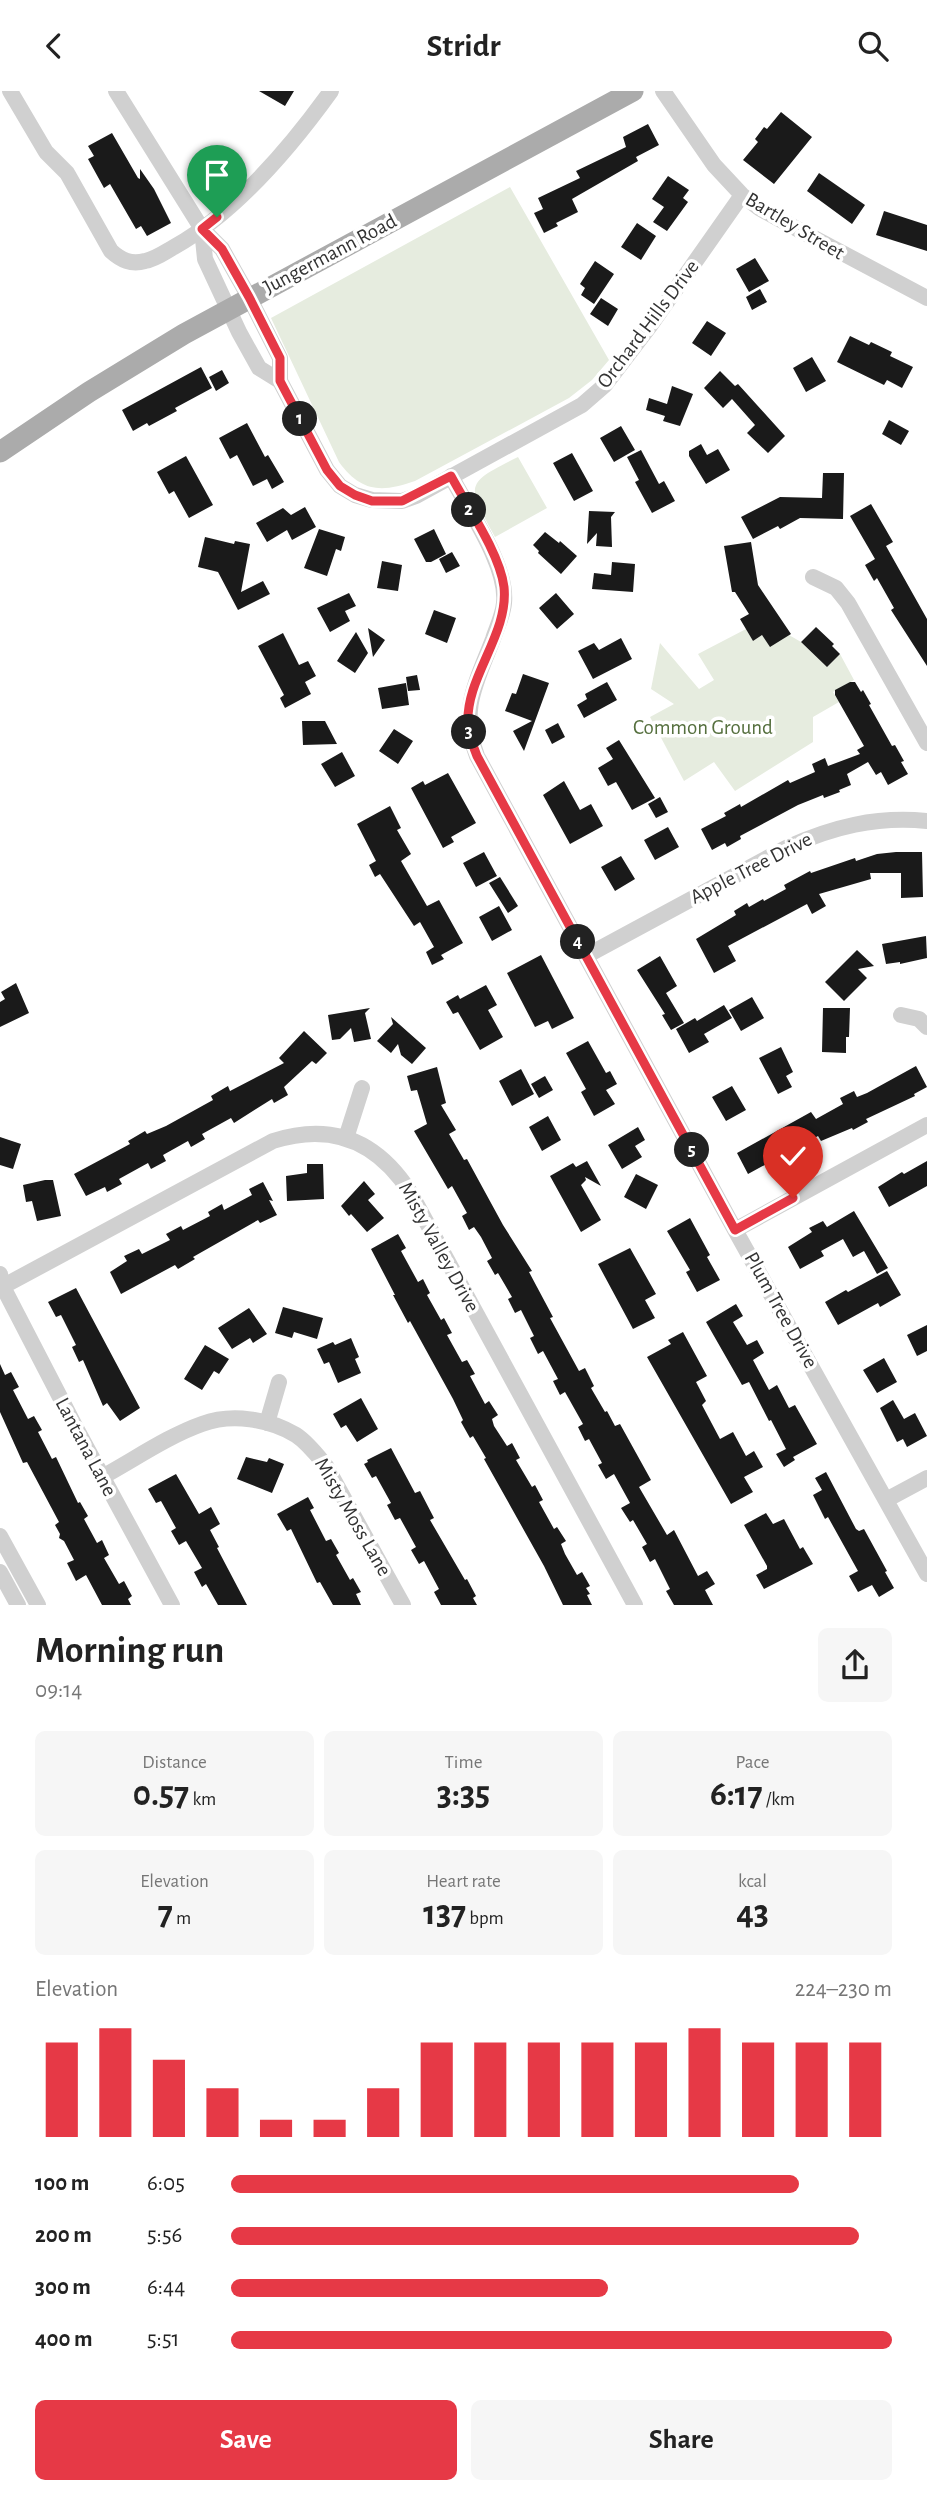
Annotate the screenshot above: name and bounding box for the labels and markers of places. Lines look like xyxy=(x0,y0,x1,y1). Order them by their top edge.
pin xyxy=(187,145,247,217)
pin: 1 xyxy=(282,401,318,437)
pin: 2 xyxy=(452,493,486,527)
pin: 3 xyxy=(452,715,486,749)
pin: 4 xyxy=(560,925,596,959)
pin xyxy=(763,1126,823,1198)
pin: 5 xyxy=(674,1133,710,1167)

